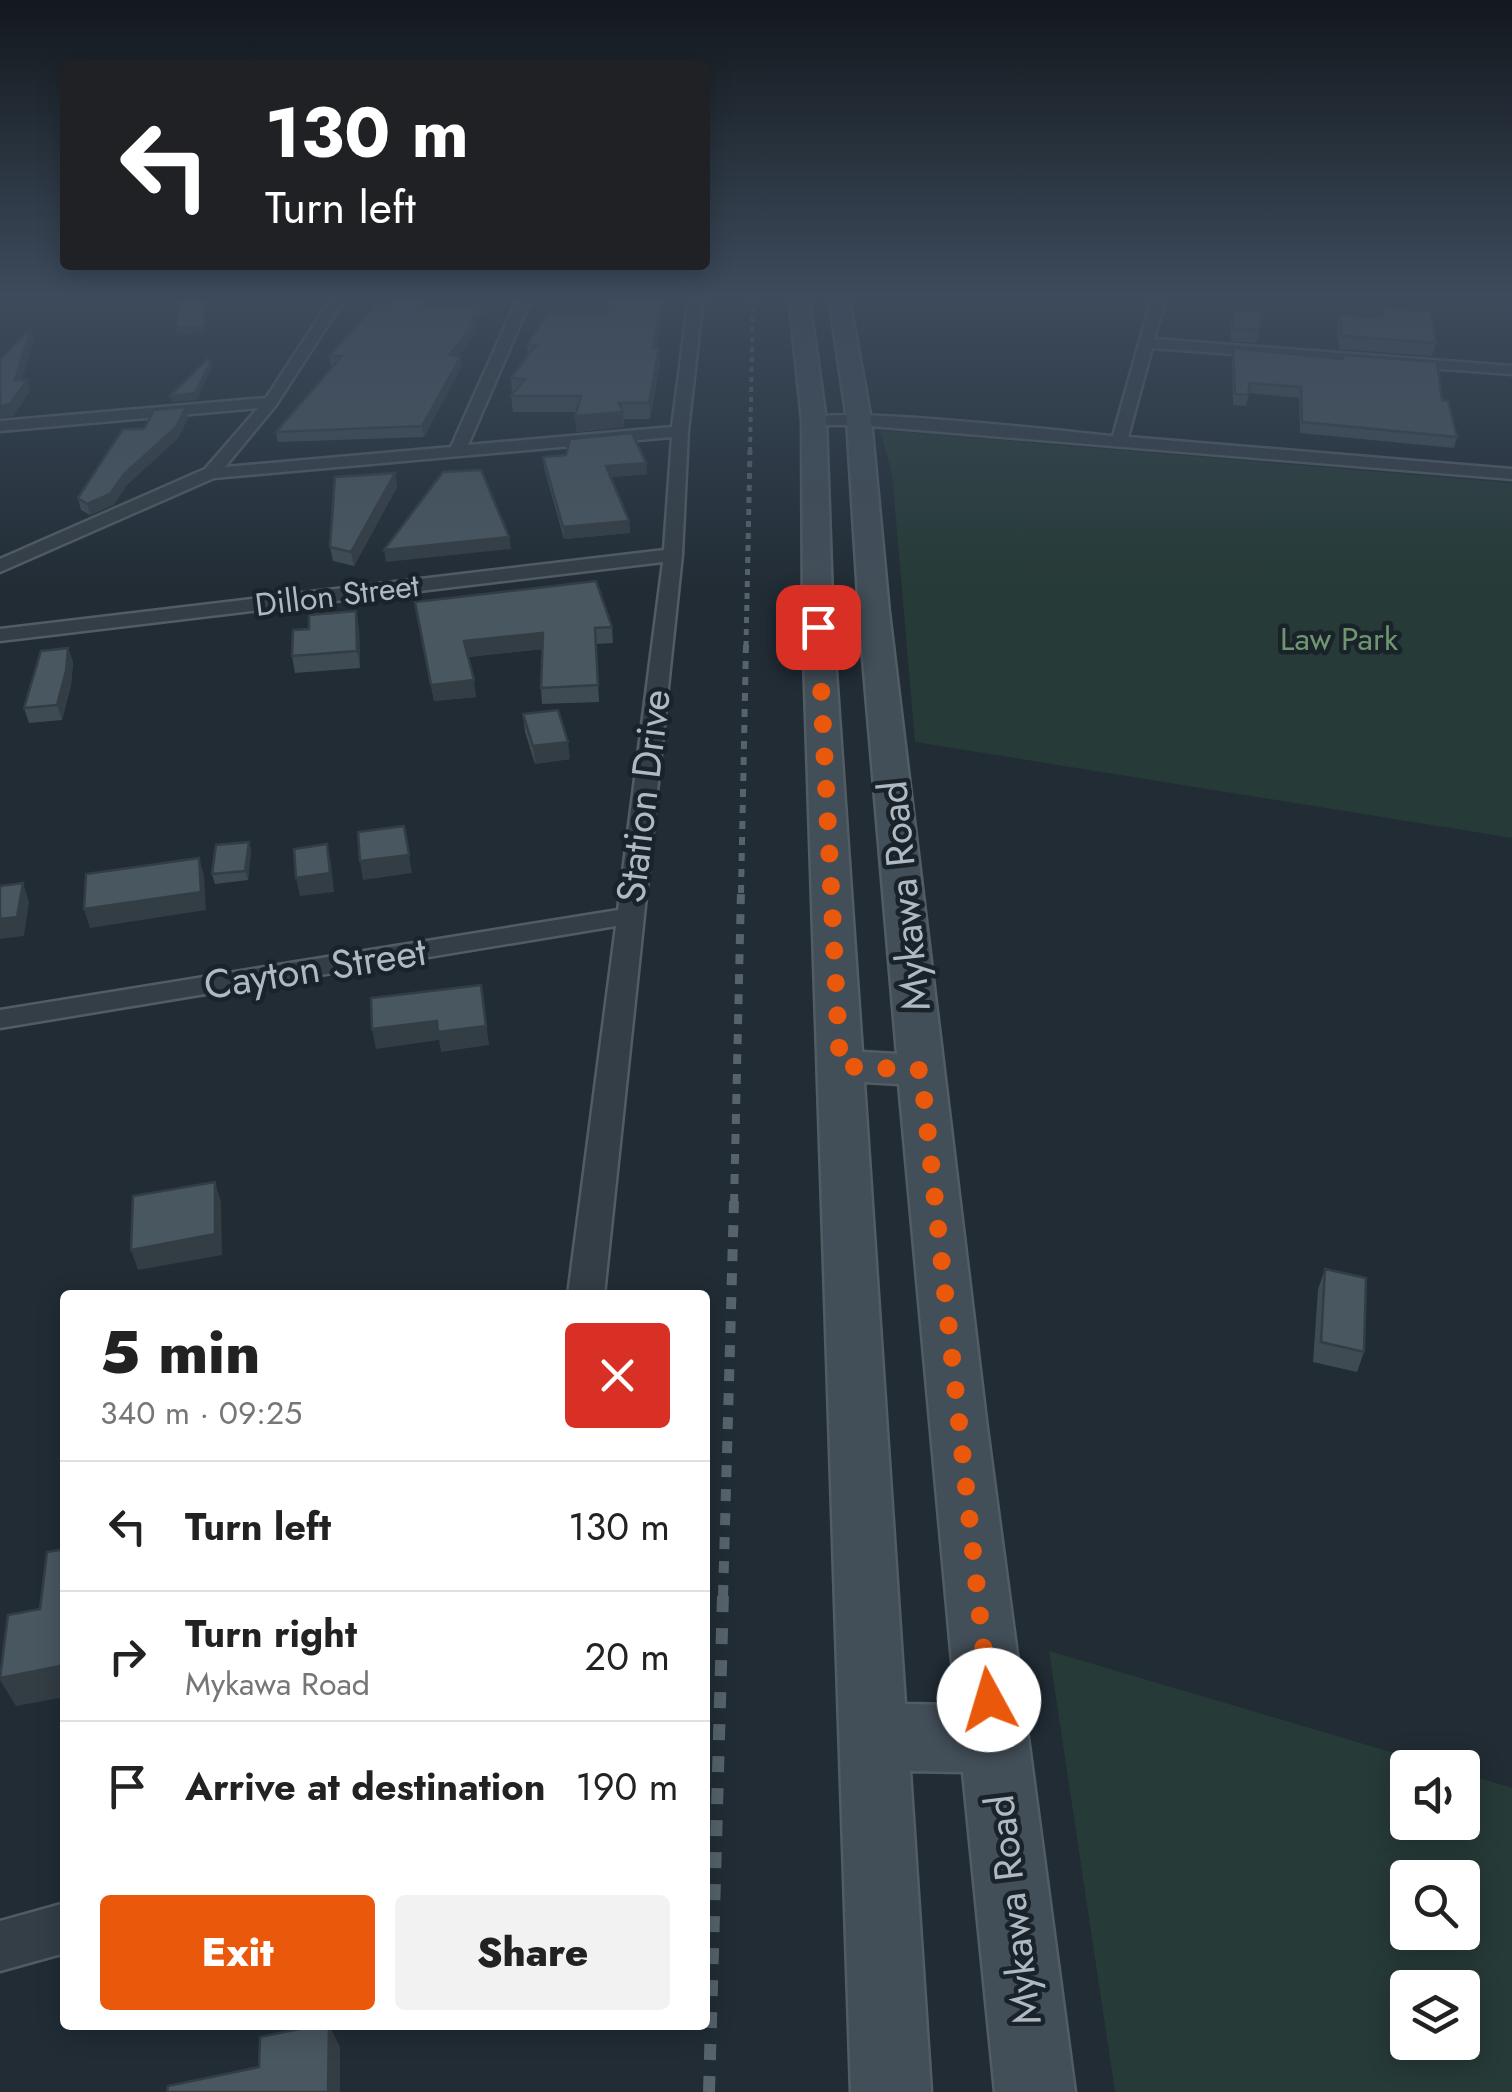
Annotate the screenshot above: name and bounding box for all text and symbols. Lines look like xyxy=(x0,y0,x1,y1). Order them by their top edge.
text: 130 m xyxy=(265,82,469,183)
icon: left xyxy=(100,100,230,230)
text: Turn left xyxy=(265,175,416,240)
street label: Dillon Street xyxy=(252,562,422,628)
pin xyxy=(776,585,861,670)
icon: arrive xyxy=(791,600,846,655)
park label: Law Park xyxy=(1280,616,1399,662)
street label: Station Drive xyxy=(601,686,685,906)
street label: Mykawa Road xyxy=(863,778,945,1014)
street label: Cayton Street xyxy=(200,922,431,1014)
text: 5 min xyxy=(100,1309,260,1396)
button: close xyxy=(565,1323,670,1428)
text: 340 m · 09:25 xyxy=(100,1390,302,1436)
icon: left xyxy=(100,1499,155,1554)
text: Turn left xyxy=(185,1499,331,1554)
text: 130 m xyxy=(568,1499,670,1554)
text: Turn right xyxy=(185,1606,357,1661)
icon: right xyxy=(100,1629,155,1684)
text: 20 m xyxy=(585,1629,670,1684)
position arrow xyxy=(937,1648,1041,1752)
text: Mykawa Road xyxy=(185,1661,370,1707)
map controls xyxy=(1390,1750,1480,2060)
button: sound xyxy=(1390,1750,1480,1840)
icon: arrive xyxy=(100,1759,155,1814)
text: Arrive at destination xyxy=(185,1759,546,1814)
text: 190 m xyxy=(576,1759,678,1814)
street label: Mykawa Road xyxy=(970,1792,1056,2028)
button: search xyxy=(1390,1860,1480,1950)
button: Exit xyxy=(100,1895,375,2010)
button: Share xyxy=(395,1895,670,2010)
button: layers xyxy=(1390,1970,1480,2060)

